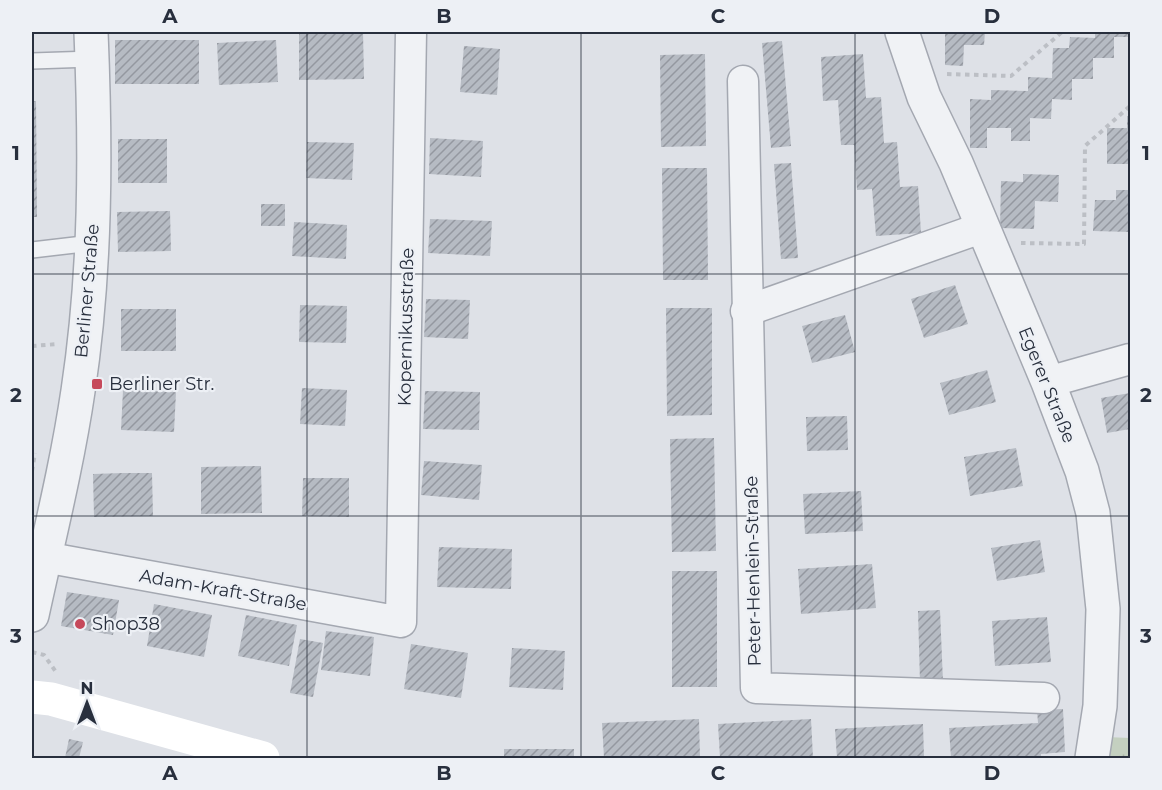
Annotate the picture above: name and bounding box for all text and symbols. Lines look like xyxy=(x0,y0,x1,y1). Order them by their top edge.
text: A xyxy=(161,4,178,28)
text: B xyxy=(436,4,452,28)
text: C xyxy=(711,4,726,28)
text: D xyxy=(984,4,1000,28)
text: 1 xyxy=(12,141,20,165)
text: 1 xyxy=(1142,141,1150,165)
street label: Berliner Straße xyxy=(70,223,104,359)
street label: Kopernikusstraße xyxy=(394,248,418,406)
street label: Egerer Straße xyxy=(1014,324,1080,446)
place label: Berliner Str. xyxy=(109,373,214,395)
marker: Berliner Str. xyxy=(90,377,104,391)
text: 2 xyxy=(10,383,22,407)
text: 2 xyxy=(1140,383,1152,407)
street label: Peter-Henlein-Straße xyxy=(740,475,766,666)
street label: Adam-Kraft-Straße xyxy=(138,564,308,616)
place label: Shop38 xyxy=(92,613,160,635)
marker: Shop38 xyxy=(73,617,87,631)
text: 3 xyxy=(9,624,22,648)
text: 3 xyxy=(1139,624,1152,648)
north arrow xyxy=(57,673,117,733)
text: N xyxy=(81,679,93,698)
text: A xyxy=(161,761,178,785)
text: B xyxy=(436,761,452,785)
text: C xyxy=(711,761,726,785)
text: D xyxy=(984,761,1000,785)

